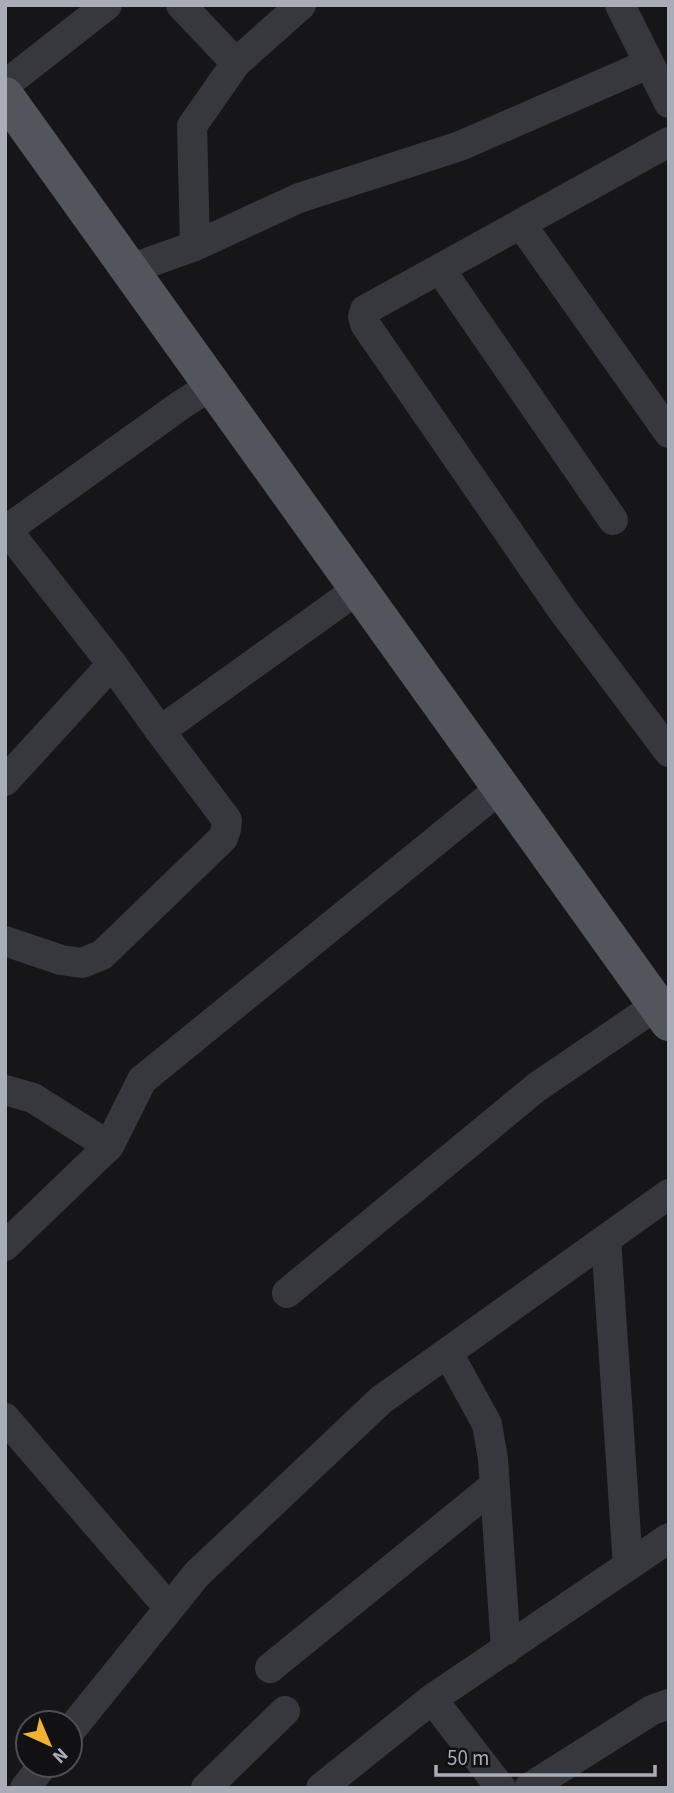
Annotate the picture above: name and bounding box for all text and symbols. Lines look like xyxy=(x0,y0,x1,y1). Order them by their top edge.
north arrow xyxy=(14,1709,84,1779)
scale bar xyxy=(436,1734,655,1778)
text: N xyxy=(46,1741,74,1769)
text: 50 m xyxy=(447,1743,489,1773)

